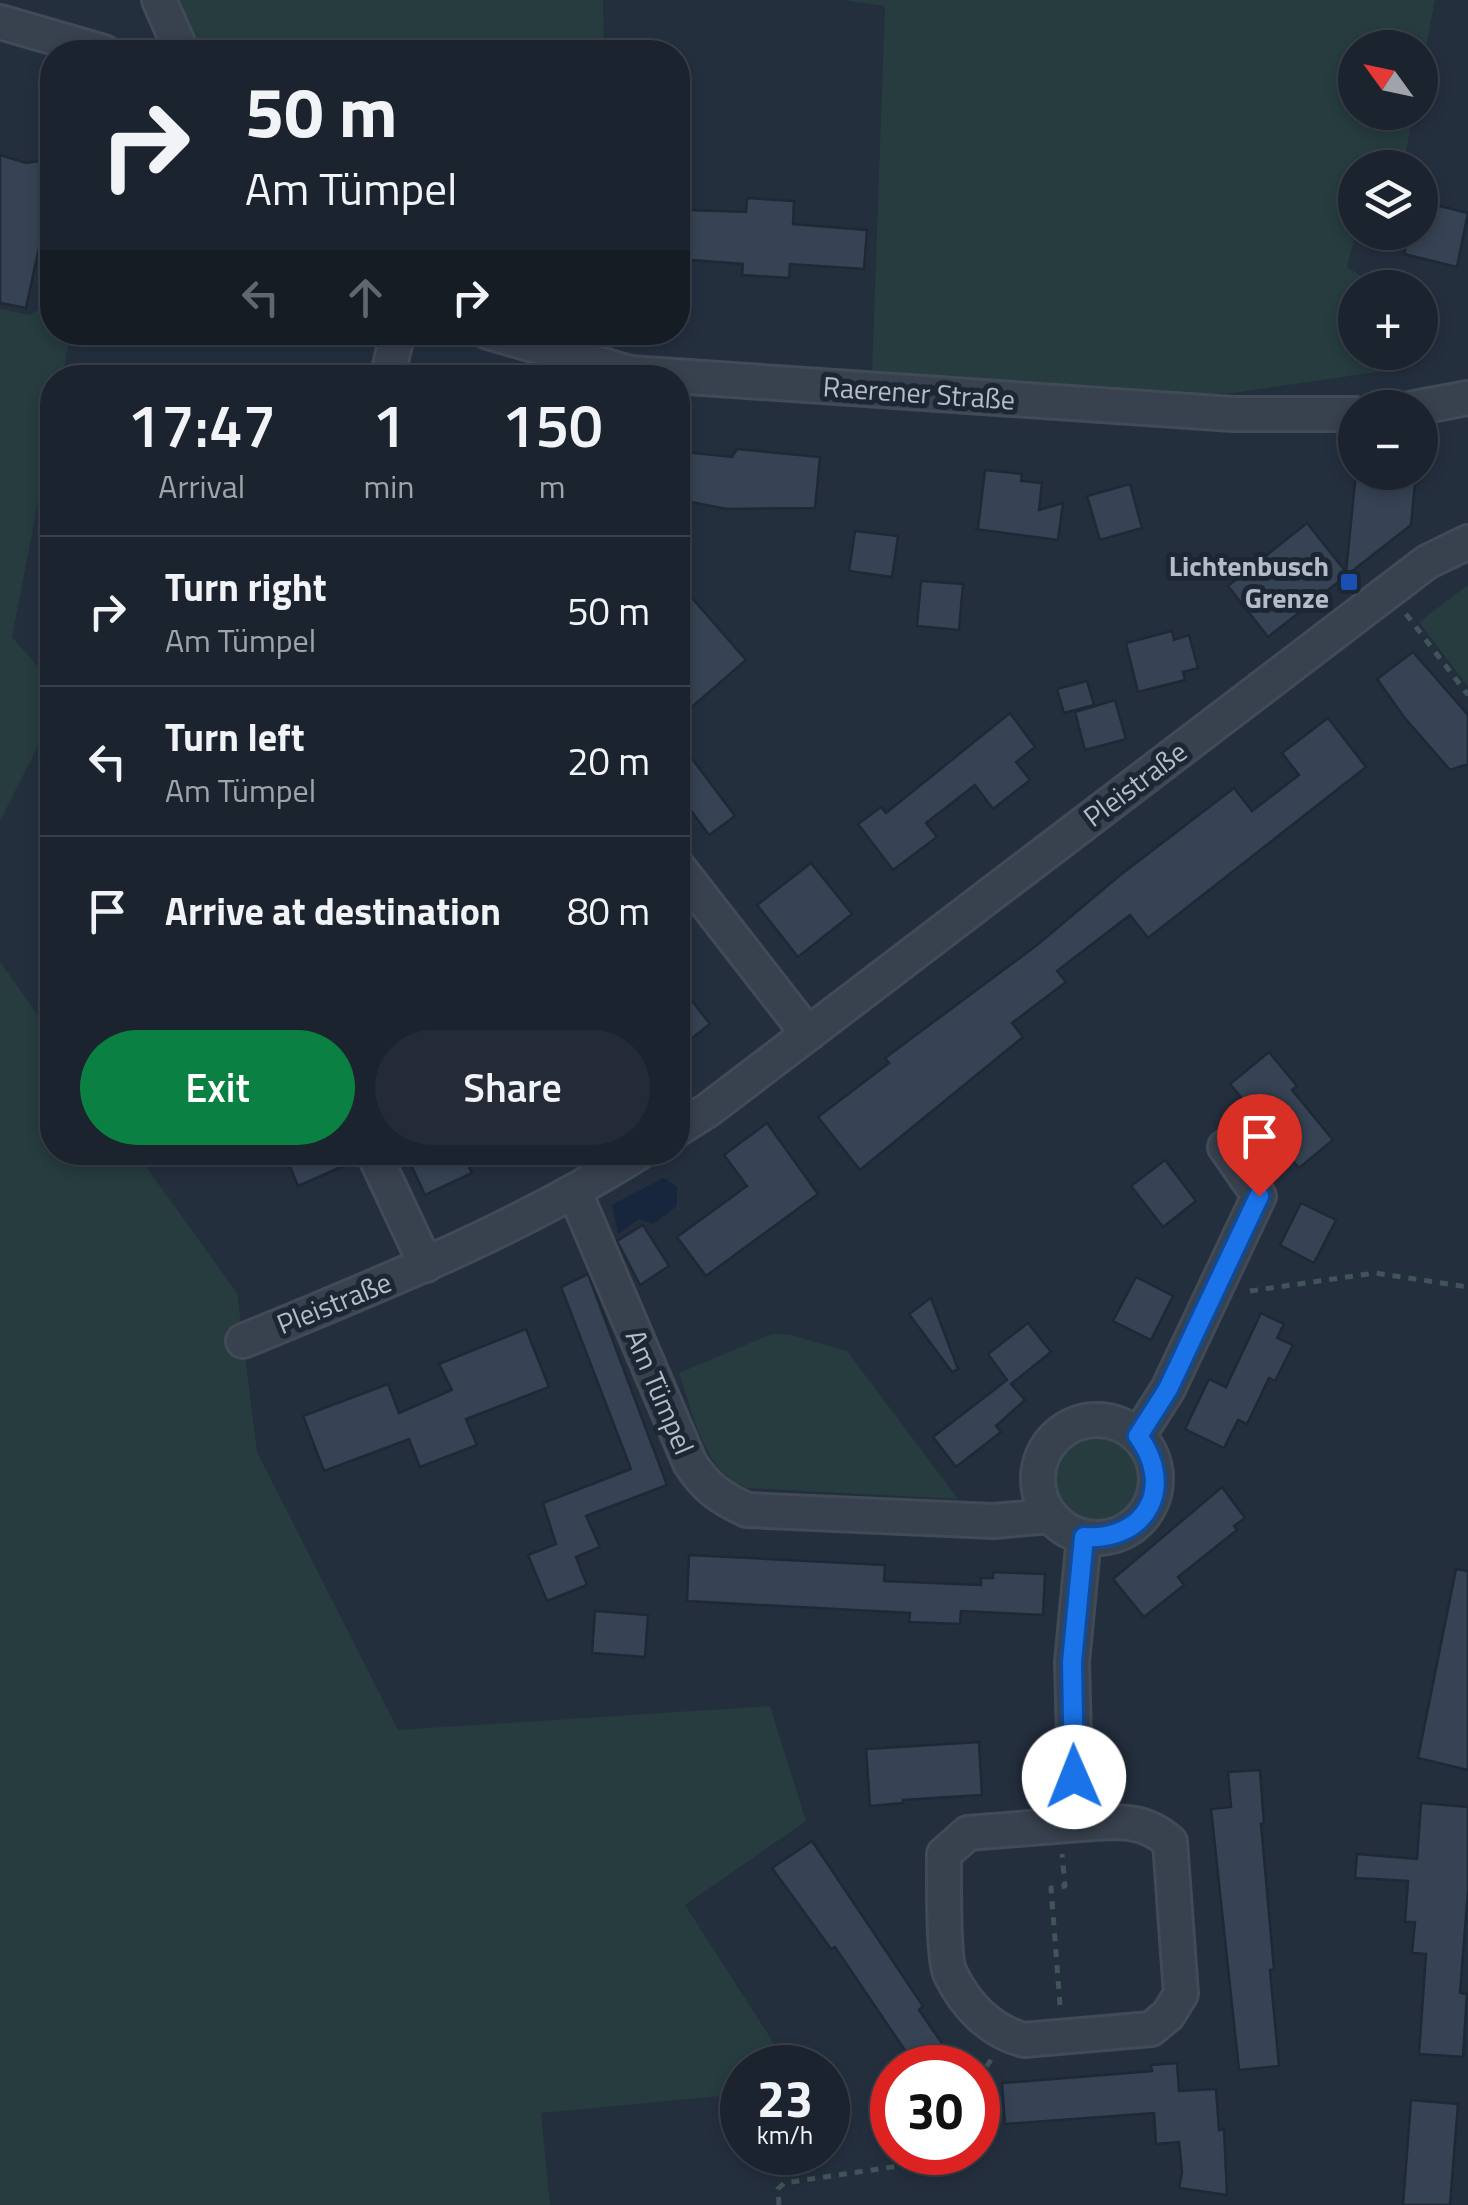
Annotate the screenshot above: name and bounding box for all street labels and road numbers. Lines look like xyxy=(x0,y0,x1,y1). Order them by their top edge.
street label: Raerener Straße xyxy=(821,364,1017,421)
street label: Pleistraße xyxy=(1074,730,1196,837)
street label: Pleistraße xyxy=(270,1260,398,1345)
street label: Am Tümpel xyxy=(615,1323,706,1461)

